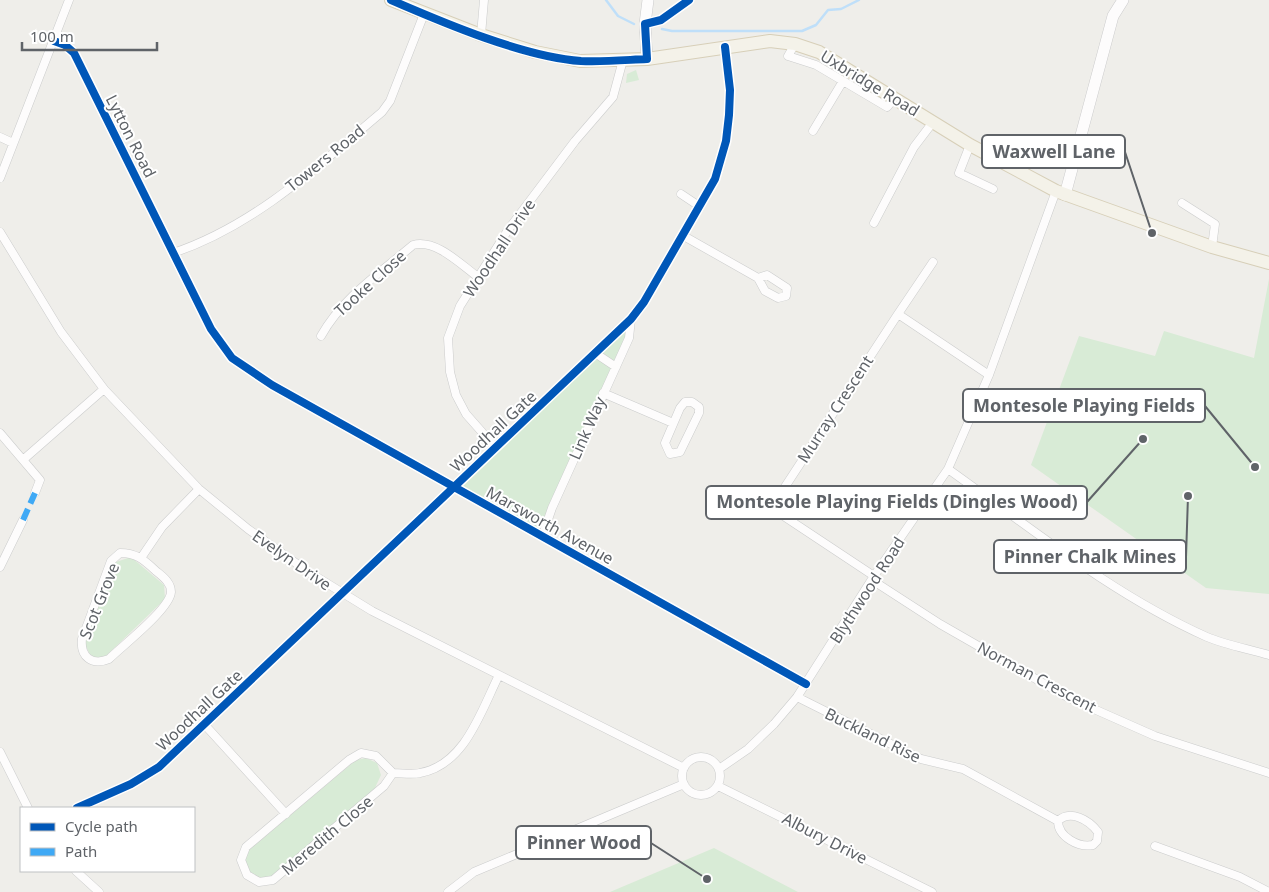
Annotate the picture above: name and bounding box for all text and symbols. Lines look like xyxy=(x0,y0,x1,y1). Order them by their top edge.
scale bar xyxy=(22,20,158,52)
text: 100 m xyxy=(30,26,74,46)
street label: Uxbridge Road xyxy=(816,45,924,121)
street label: Lytton Road xyxy=(101,91,161,181)
street label: Towers Road xyxy=(281,119,369,197)
callout: Waxwell Lane xyxy=(982,135,1125,168)
text: Waxwell Lane xyxy=(992,139,1116,163)
street label: Woodhall Drive xyxy=(458,194,540,302)
street label: Tooke Close xyxy=(329,245,411,321)
street label: Murray Crescent xyxy=(792,351,878,467)
street label: Woodhall Gate xyxy=(445,385,541,477)
callout: Montesole Playing Fields xyxy=(963,389,1205,422)
street label: Link Way xyxy=(563,392,611,463)
text: Montesole Playing Fields xyxy=(973,393,1195,417)
street label: Marsworth Avenue xyxy=(482,481,618,569)
callout: Montesole Playing Fields (Dingles Wood) xyxy=(706,486,1087,519)
text: Montesole Playing Fields (Dingles Wood) xyxy=(716,489,1078,513)
street label: Evelyn Drive xyxy=(248,525,336,595)
street label: Blythwood Road xyxy=(824,533,910,647)
callout: Pinner Chalk Mines xyxy=(994,540,1186,573)
text: Pinner Chalk Mines xyxy=(1004,544,1176,568)
street label: Scot Grove xyxy=(74,560,124,642)
street label: Norman Crescent xyxy=(974,636,1101,718)
street label: Woodhall Gate xyxy=(151,664,247,756)
street label: Buckland Rise xyxy=(821,702,925,768)
street label: Meredith Close xyxy=(277,790,377,880)
legend xyxy=(20,807,195,872)
street label: Albury Drive xyxy=(779,807,871,869)
text: Cycle path xyxy=(65,816,138,836)
callout: Pinner Wood xyxy=(516,826,651,859)
text: Pinner Wood xyxy=(527,830,641,854)
text: Path xyxy=(65,841,97,861)

